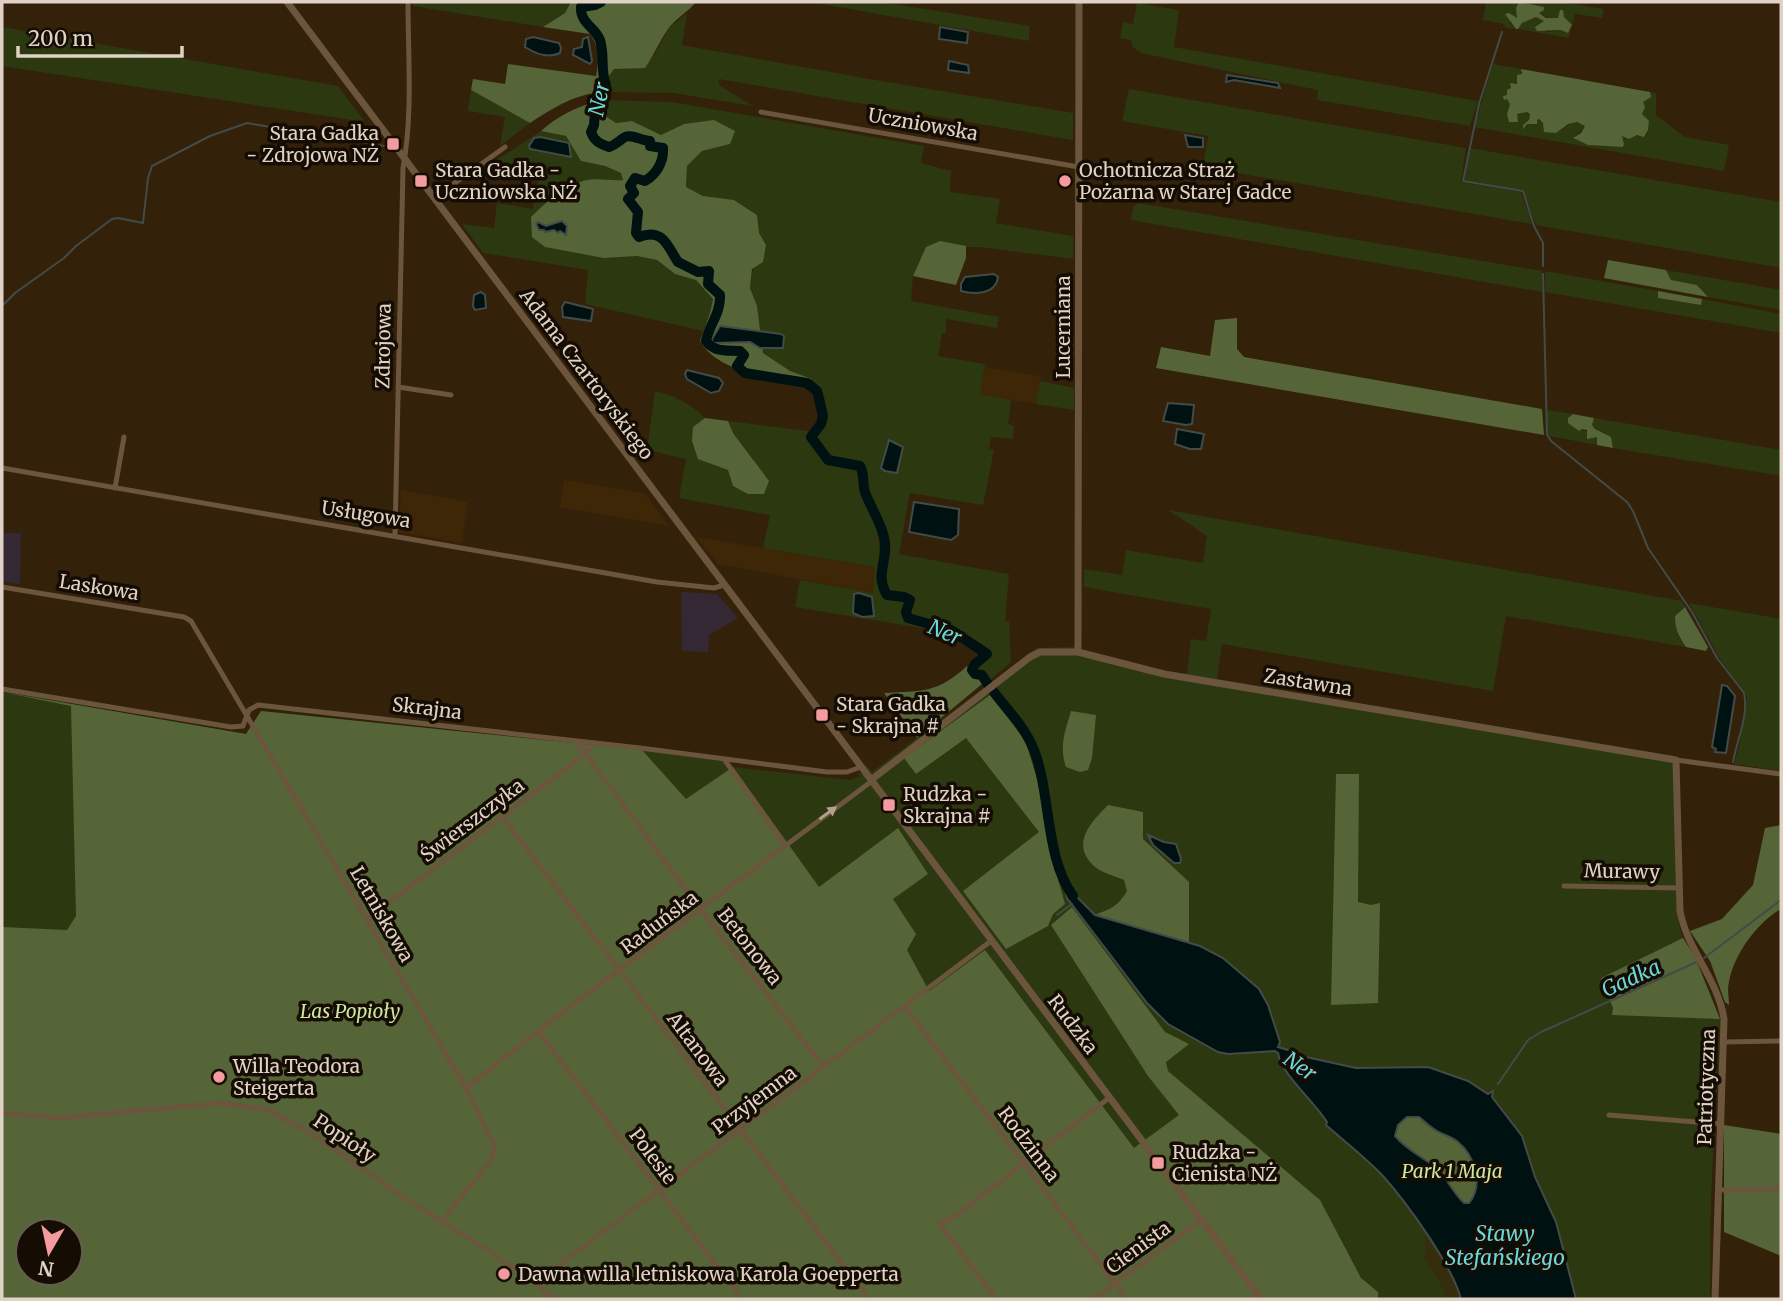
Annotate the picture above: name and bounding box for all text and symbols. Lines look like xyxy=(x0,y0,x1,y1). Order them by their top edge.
scale bar xyxy=(18,14,182,58)
text: 200 m xyxy=(28,25,93,52)
water label: Ner xyxy=(582,79,616,118)
street label: Uczniowska xyxy=(866,103,980,145)
place label: Stara Gadka - Zdrojowa NŻ xyxy=(246,121,379,167)
marker: Stara Gadka - Zdrojowa NŻ xyxy=(385,136,401,152)
place label: Stara Gadka - Uczniowska NŻ xyxy=(435,158,578,204)
place label: Ochotnicza Straż Pożarna w Starej Gadce xyxy=(1079,158,1291,204)
marker: Stara Gadka - Uczniowska NŻ xyxy=(413,173,429,189)
marker: Ochotnicza Straż Pożarna w Starej Gadce xyxy=(1057,173,1073,189)
street label: Lucerniana xyxy=(1051,276,1075,378)
street label: Adama Czartoryskiego xyxy=(514,283,659,464)
street label: Zdrojowa xyxy=(370,303,396,389)
street label: Usługowa xyxy=(320,495,412,533)
street label: Laskowa xyxy=(57,569,141,605)
water label: Ner xyxy=(924,613,966,651)
street label: Zastawna xyxy=(1262,663,1354,701)
street label: Skrajna xyxy=(391,692,463,724)
place label: Stara Gadka - Skrajna # xyxy=(836,692,946,738)
marker: Stara Gadka - Skrajna # xyxy=(814,707,830,723)
street label: Świerszczyka xyxy=(415,773,529,867)
place label: Rudzka - Skrajna # xyxy=(903,782,991,828)
marker: Rudzka - Skrajna # xyxy=(881,797,897,813)
one-way arrow xyxy=(819,806,837,820)
street label: Murawy xyxy=(1584,858,1660,884)
street label: Letniskowa xyxy=(345,862,419,966)
street label: Raduńska xyxy=(616,885,702,959)
street label: Betonowa xyxy=(712,903,788,989)
water label: Gadka xyxy=(1597,953,1665,1003)
street label: Rudzka xyxy=(1043,989,1103,1059)
park label: Las Popioły xyxy=(300,999,400,1023)
street label: Altanowa xyxy=(662,1006,734,1091)
street label: Patriotyczna xyxy=(1692,1028,1720,1146)
water label: Ner xyxy=(1278,1045,1322,1087)
place label: Willa Teodora Steigerta xyxy=(232,1054,360,1100)
street label: Przyjemna xyxy=(707,1060,801,1140)
marker: Willa Teodora Steigerta xyxy=(211,1069,227,1085)
street label: Rodzinna xyxy=(993,1102,1065,1186)
street label: Popioły xyxy=(309,1109,381,1167)
street label: Polesie xyxy=(624,1123,682,1189)
place label: Rudzka - Cienista NŻ xyxy=(1172,1140,1277,1186)
marker: Rudzka - Cienista NŻ xyxy=(1150,1155,1166,1171)
park label: Park 1 Maja xyxy=(1401,1159,1503,1183)
street label: Cienista xyxy=(1101,1216,1175,1278)
north arrow xyxy=(14,1217,84,1287)
water label: Stawy Stefańskiego xyxy=(1445,1220,1565,1271)
text: N xyxy=(37,1256,56,1282)
place label: Dawna willa letniskowa Karola Goepperta xyxy=(518,1262,899,1286)
marker: Dawna willa letniskowa Karola Goepperta xyxy=(496,1266,512,1282)

